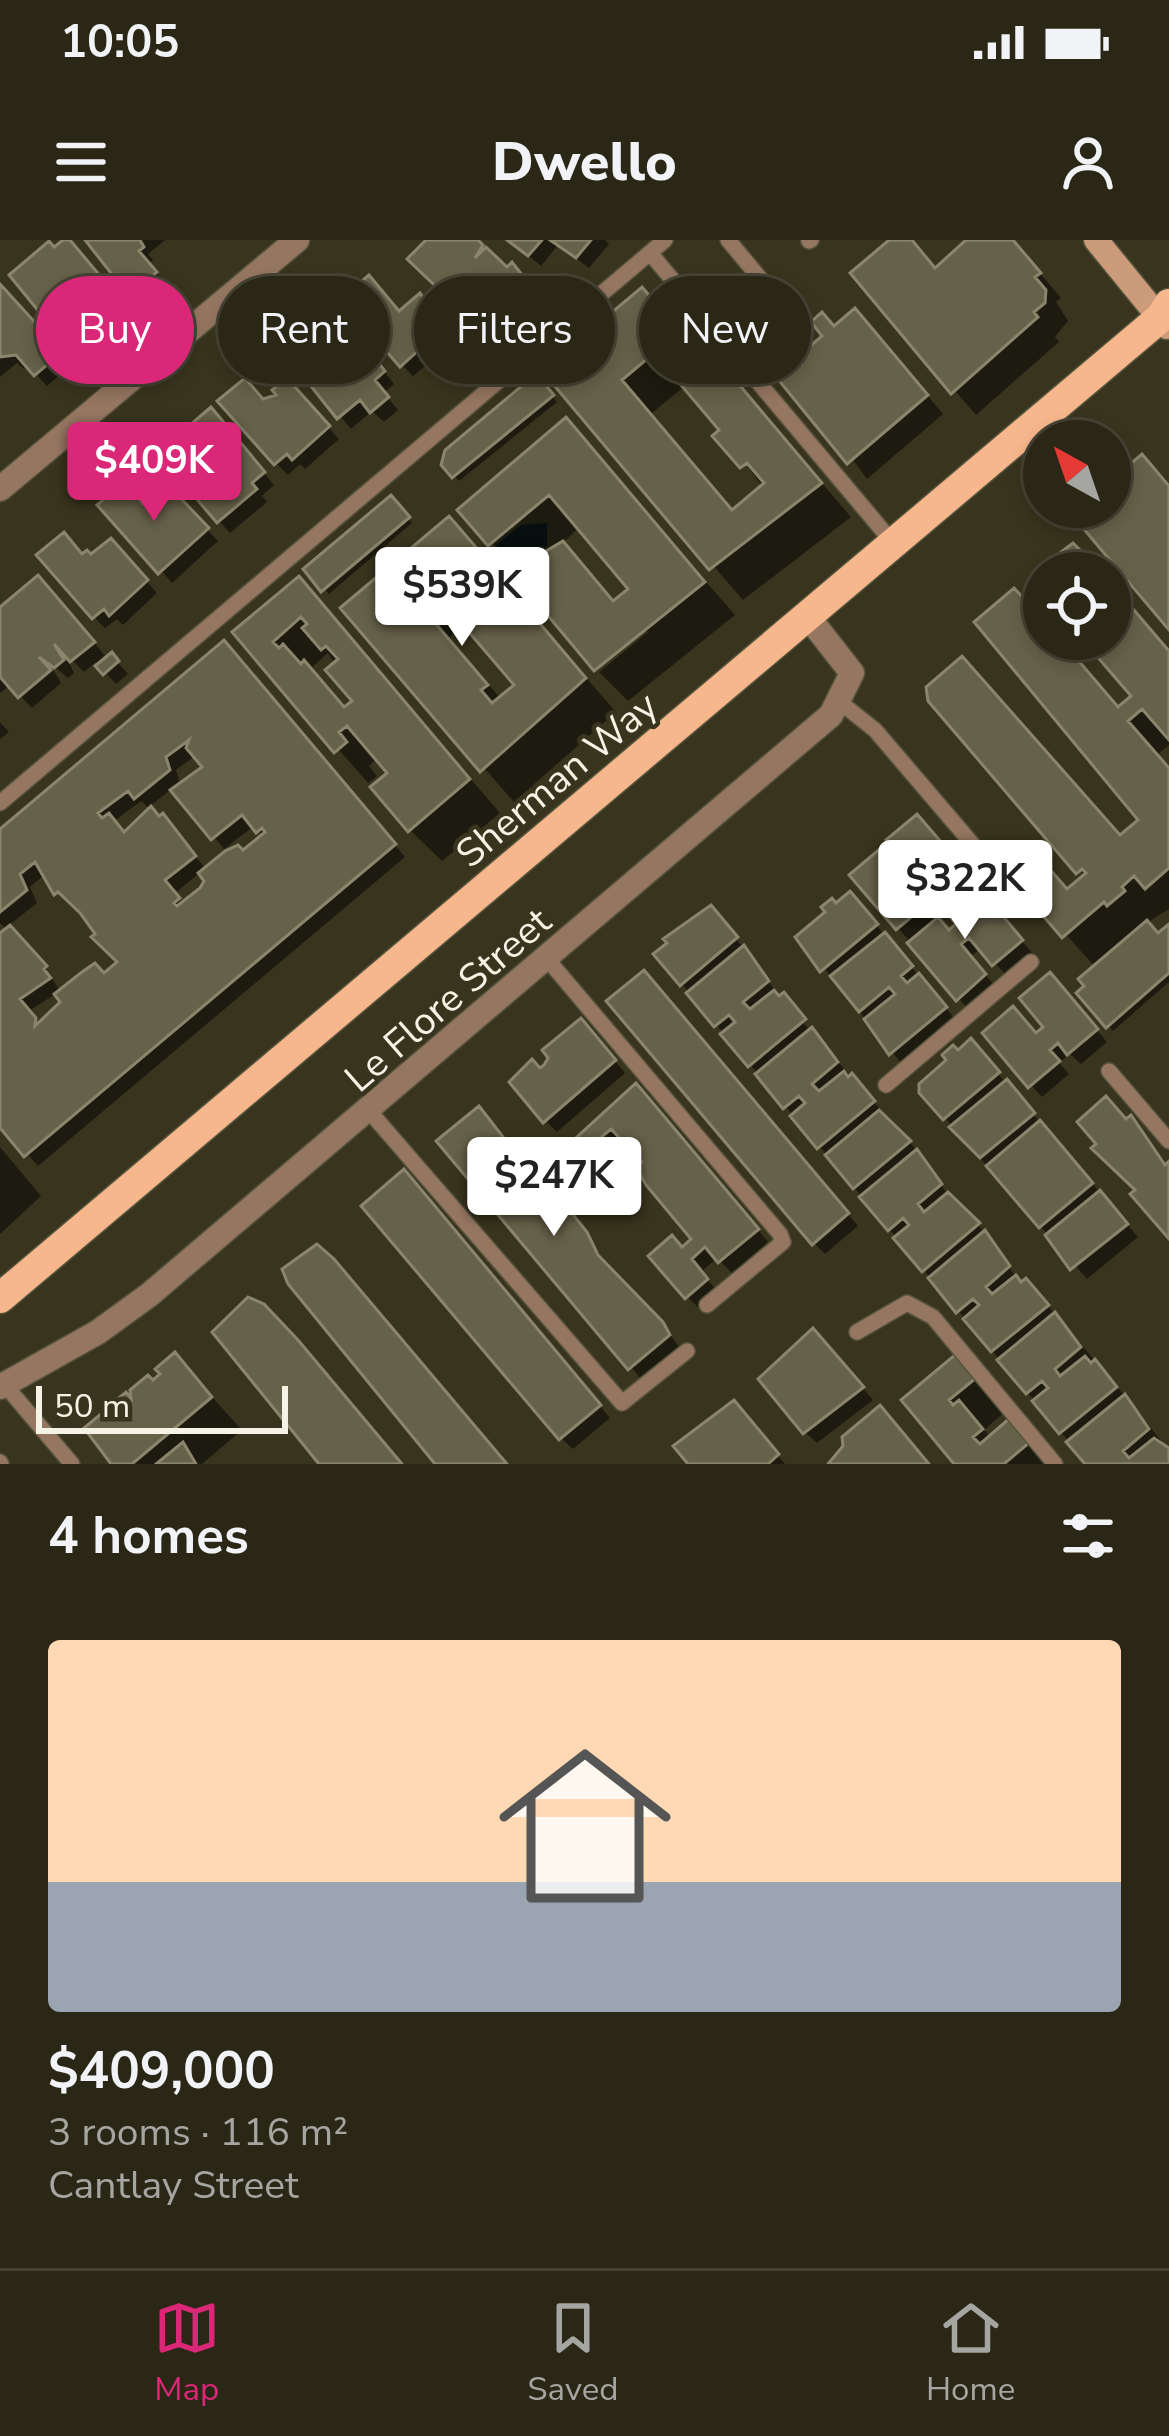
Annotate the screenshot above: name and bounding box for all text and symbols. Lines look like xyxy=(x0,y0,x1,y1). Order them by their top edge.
text: 10:05 xyxy=(60,12,179,73)
text: Dwello xyxy=(492,125,677,199)
icon: menu xyxy=(48,129,114,195)
icon: person xyxy=(1055,129,1121,195)
chip: Buy xyxy=(36,276,194,384)
chip: Rent xyxy=(218,276,390,384)
chip: Filters xyxy=(414,276,615,384)
chip: New xyxy=(639,276,811,384)
north arrow xyxy=(1023,420,1131,528)
map controls xyxy=(1023,420,1131,660)
pin: $409K xyxy=(70,422,238,524)
text: $409K xyxy=(94,434,214,487)
pin: $539K xyxy=(378,547,546,649)
button: locate xyxy=(1023,552,1131,660)
text: $539K xyxy=(402,559,522,612)
street label: Sherman Way xyxy=(445,680,669,880)
pin: $322K xyxy=(881,840,1049,942)
text: $322K xyxy=(905,852,1025,905)
street label: Le Flore Street xyxy=(334,896,563,1104)
pin: $247K xyxy=(470,1137,638,1239)
text: $247K xyxy=(494,1149,614,1202)
scale bar xyxy=(36,1380,288,1433)
text: 50 m xyxy=(54,1384,130,1429)
text: 4 homes xyxy=(48,1501,249,1571)
icon: filters xyxy=(1055,1503,1121,1569)
icon: home xyxy=(477,1718,693,1934)
text: $409,000 xyxy=(48,2036,275,2106)
text: 3 rooms · 116 m² xyxy=(48,2106,348,2159)
text: Cantlay Street xyxy=(48,2159,299,2212)
tab: Map xyxy=(154,2295,220,2412)
tab: Saved xyxy=(527,2295,618,2412)
tab: Home xyxy=(926,2295,1015,2412)

